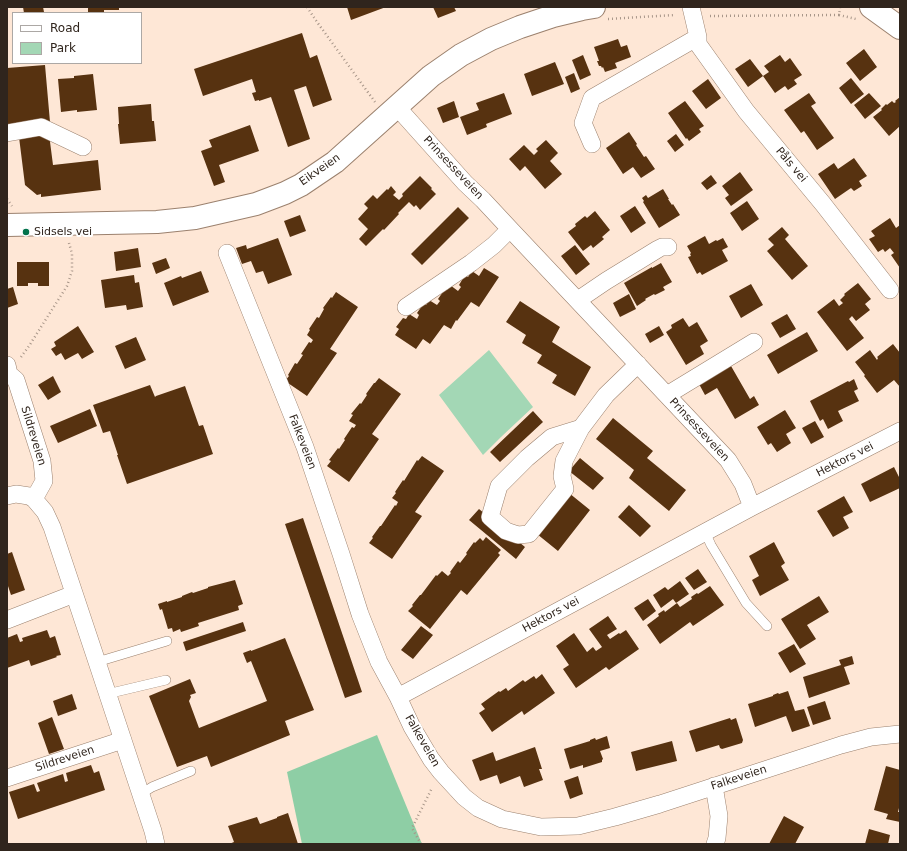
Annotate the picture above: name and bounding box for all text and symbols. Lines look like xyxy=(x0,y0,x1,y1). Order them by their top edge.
legend xyxy=(12,12,142,64)
text: Road xyxy=(50,21,80,35)
text: Park xyxy=(50,41,76,55)
street label: Prinsesseveien xyxy=(420,134,486,202)
street label: Påls vei xyxy=(773,145,809,185)
street label: Eikveien xyxy=(297,151,343,189)
place label: Sidsels vei xyxy=(34,225,92,239)
marker: Sidsels vei xyxy=(21,227,31,237)
street label: Prinsesseveien xyxy=(666,396,732,464)
street label: Sildreveien xyxy=(18,405,48,467)
street label: Falkeveien xyxy=(285,413,319,471)
street label: Hektors vei xyxy=(814,440,876,480)
street label: Hektors vei xyxy=(520,594,582,636)
street label: Falkeveien xyxy=(402,713,442,769)
street label: Sildreveien xyxy=(34,743,96,775)
street label: Falkeveien xyxy=(709,763,769,793)

